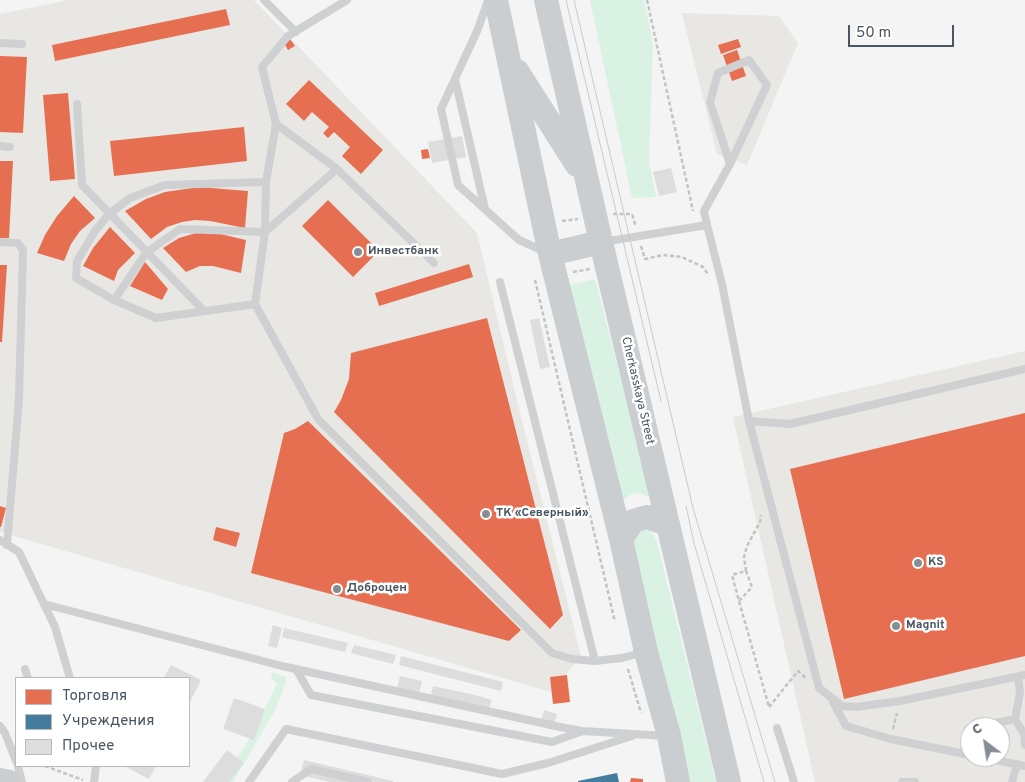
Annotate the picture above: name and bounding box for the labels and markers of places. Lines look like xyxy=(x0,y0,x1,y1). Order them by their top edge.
place label: Инвестбанк xyxy=(368,245,439,259)
marker: Инвестбанк xyxy=(352,246,364,258)
place label: ТК «Северный» xyxy=(496,507,589,521)
marker: ТК «Северный» xyxy=(480,508,492,520)
place label: KS xyxy=(928,556,943,570)
marker: KS xyxy=(912,557,924,569)
place label: Доброцен xyxy=(347,582,407,596)
marker: Доброцен xyxy=(331,583,343,595)
place label: Magnit xyxy=(906,619,945,633)
marker: Magnit xyxy=(890,620,902,632)

